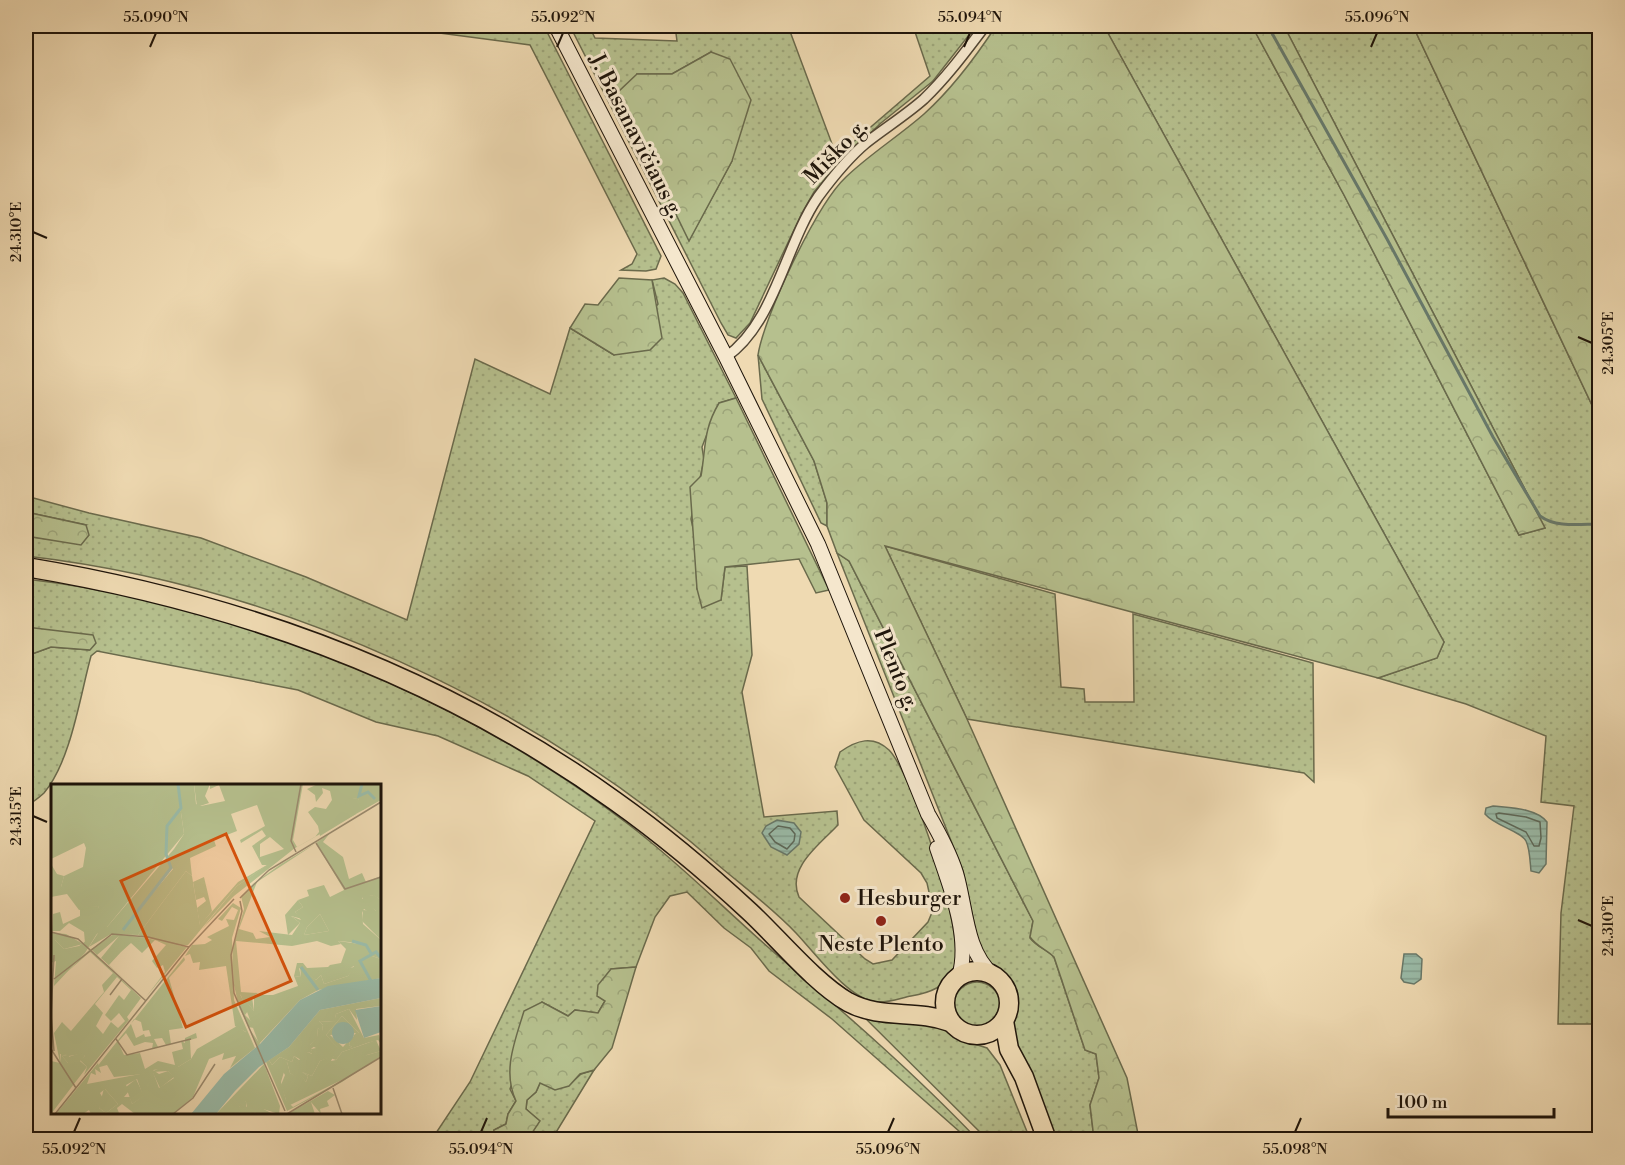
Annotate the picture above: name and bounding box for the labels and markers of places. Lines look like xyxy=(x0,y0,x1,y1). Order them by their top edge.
place label: Hesburger xyxy=(857,885,962,912)
marker: Hesburger xyxy=(838,891,852,905)
marker: Neste Plento xyxy=(874,914,888,928)
place label: Neste Plento xyxy=(818,931,944,958)

